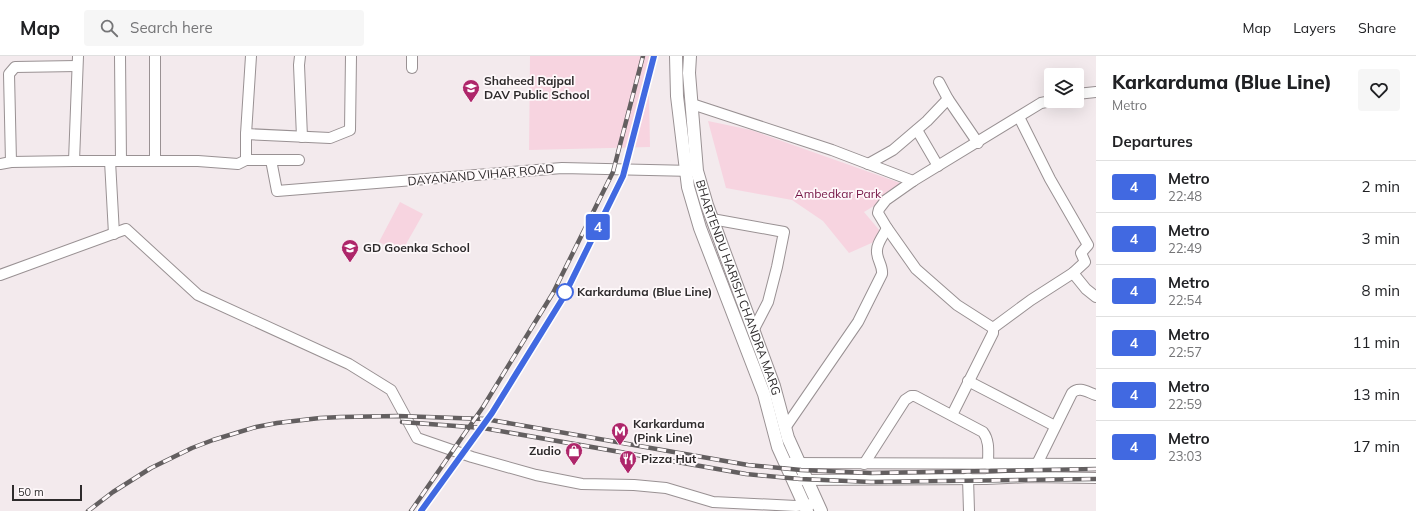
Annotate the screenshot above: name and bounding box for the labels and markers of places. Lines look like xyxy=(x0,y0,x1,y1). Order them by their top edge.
place label: Shaheed Rajpal DAV Public School xyxy=(484,73,590,102)
school or university icon: Shaheed Rajpal DAV Public School xyxy=(461,78,481,103)
school or university icon: GD Goenka School xyxy=(340,238,360,263)
place label: GD Goenka School xyxy=(363,240,470,255)
marker: Karkarduma (Blue Line) xyxy=(556,283,574,301)
place label: Karkarduma (Blue Line) xyxy=(577,284,712,299)
place label: Karkarduma (Pink Line) xyxy=(633,416,705,445)
metro station icon: Karkarduma (Pink Line) xyxy=(610,421,630,446)
shop icon: Zudio xyxy=(564,441,584,466)
place label: Zudio xyxy=(529,443,561,458)
restaurant icon: Pizza Hut xyxy=(618,449,638,474)
place label: Pizza Hut xyxy=(641,451,697,466)

